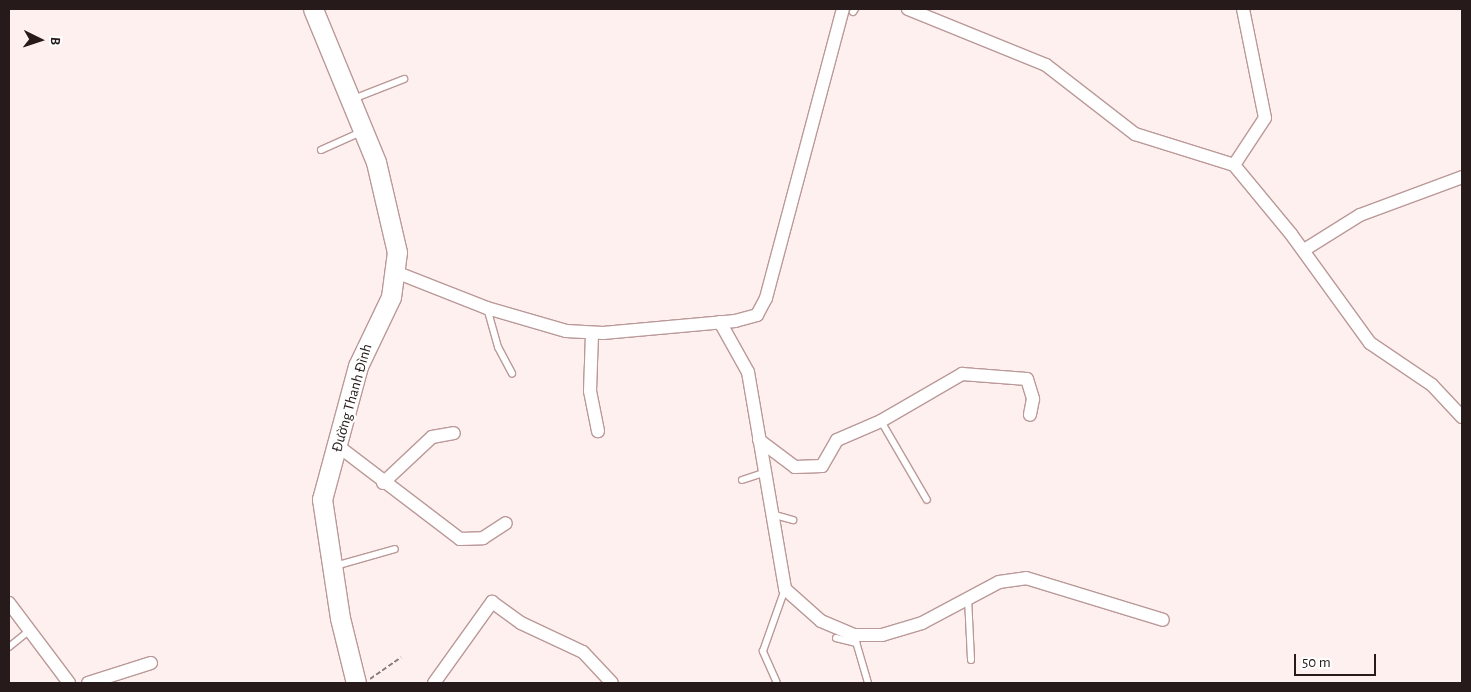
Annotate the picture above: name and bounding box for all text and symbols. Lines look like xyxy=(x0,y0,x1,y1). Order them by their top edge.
north arrow xyxy=(15,15,65,65)
text: B xyxy=(48,37,62,46)
street label: Đường Thanh Đình xyxy=(328,342,376,454)
scale bar xyxy=(1296,644,1378,676)
text: 50 m xyxy=(1302,655,1331,670)

